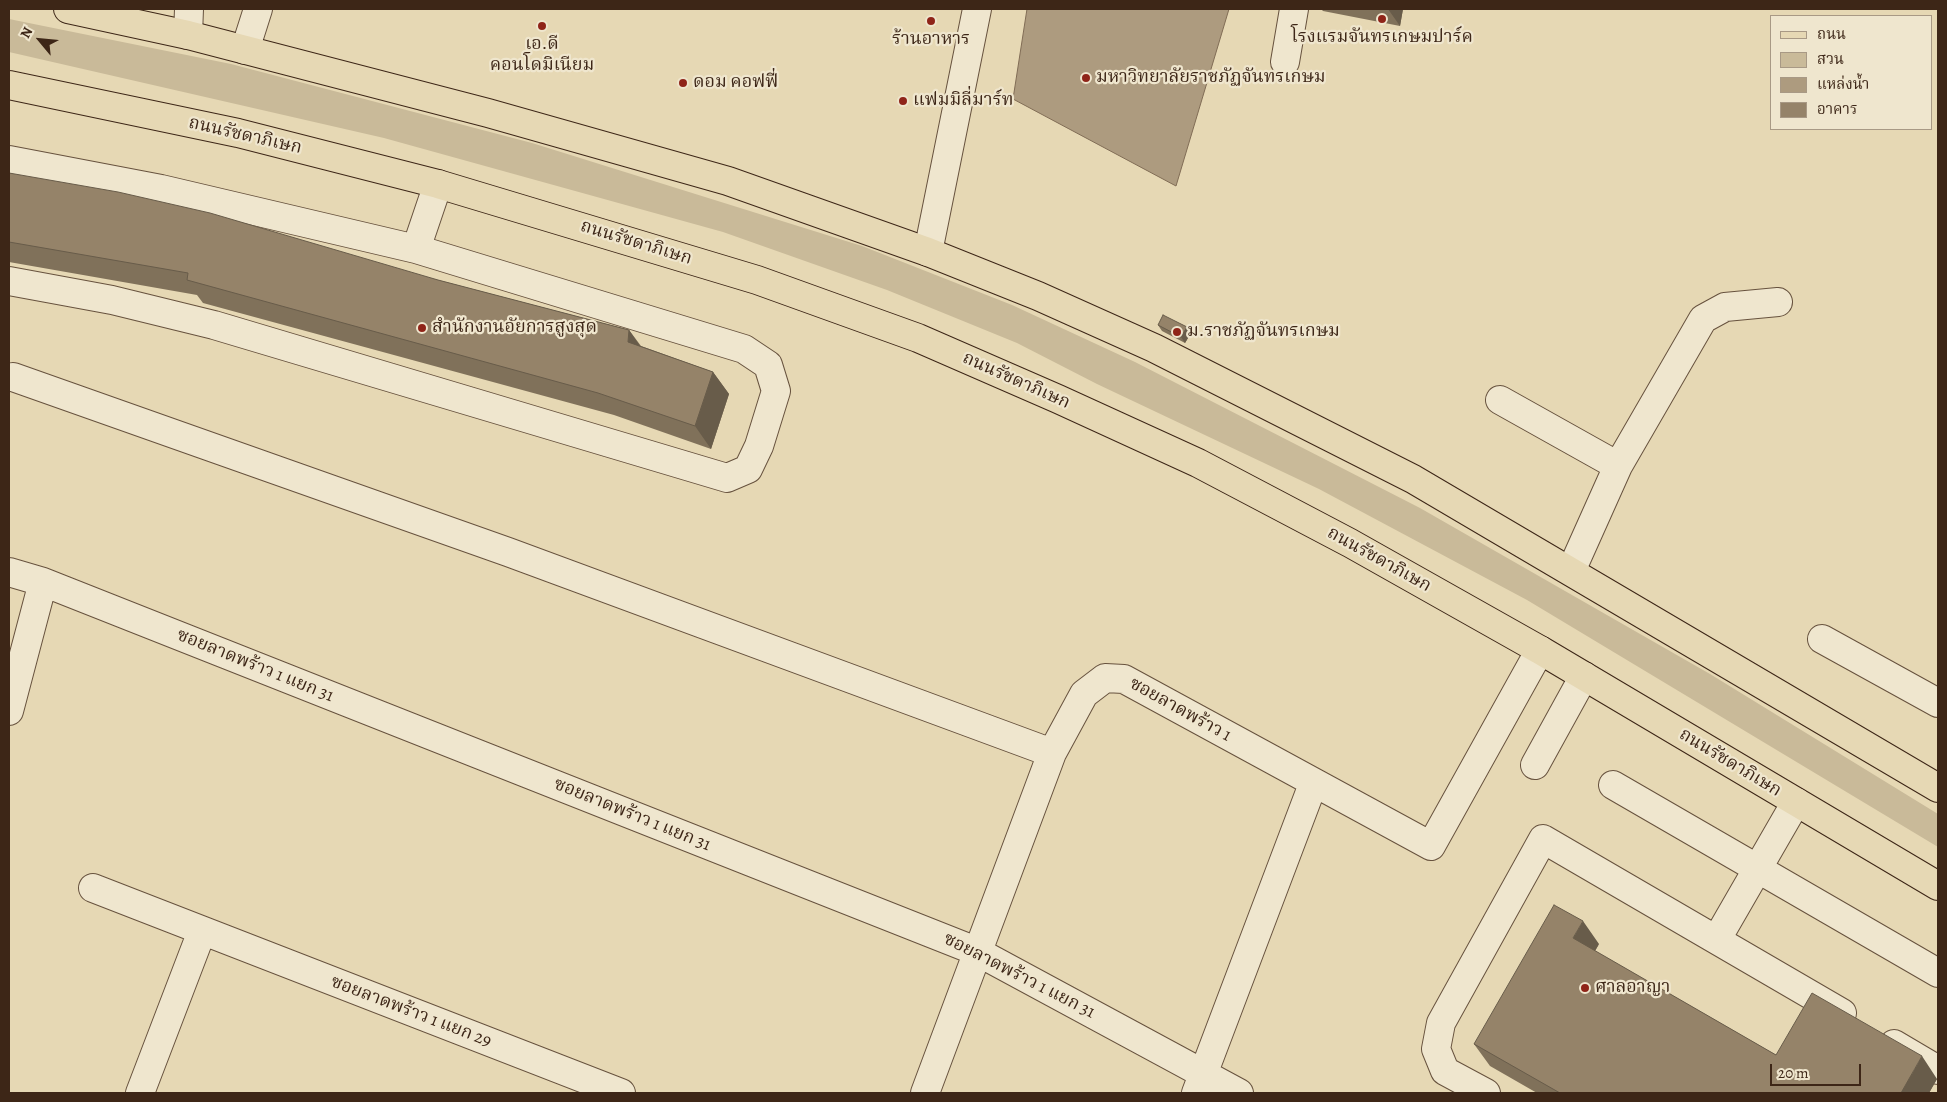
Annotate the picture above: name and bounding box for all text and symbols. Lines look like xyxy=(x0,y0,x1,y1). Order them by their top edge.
marker: โรงแรมจันทรเกษมปาร์ค xyxy=(1376,13,1388,25)
north arrow xyxy=(15,15,65,65)
marker: ร้านอาหาร xyxy=(925,15,937,27)
legend xyxy=(1770,15,1932,130)
marker: เอ.ดี คอนโดมิเนียม xyxy=(536,20,548,32)
text: N xyxy=(16,24,37,42)
text: ถนน xyxy=(1817,24,1846,44)
place label: โรงแรมจันทรเกษมปาร์ค xyxy=(1291,27,1473,49)
place label: ร้านอาหาร xyxy=(892,29,970,51)
place label: เอ.ดี คอนโดมิเนียม xyxy=(490,34,594,76)
text: สวน xyxy=(1817,49,1844,69)
place label: มหาวิทยาลัยราชภัฏจันทรเกษม xyxy=(1096,67,1326,89)
place label: ดอม คอฟฟี่ xyxy=(693,72,778,94)
marker: มหาวิทยาลัยราชภัฏจันทรเกษม xyxy=(1080,72,1092,84)
text: แหล่งน้ำ xyxy=(1817,74,1869,94)
marker: ดอม คอฟฟี่ xyxy=(677,77,689,89)
place label: แฟมมิลี่มาร์ท xyxy=(913,90,1013,112)
marker: แฟมมิลี่มาร์ท xyxy=(897,95,909,107)
text: อาคาร xyxy=(1817,99,1857,119)
street label: ถนนรัชดาภิเษก xyxy=(186,112,304,160)
street label: ถนนรัชดาภิเษก xyxy=(578,216,694,270)
place label: สำนักงานอัยการสูงสุด xyxy=(432,317,597,339)
place label: ม.ราชภัฏจันทรเกษม xyxy=(1187,321,1340,343)
marker: สำนักงานอัยการสูงสุด xyxy=(416,322,428,334)
marker: ม.ราชภัฏจันทรเกษม xyxy=(1171,326,1183,338)
street label: ถนนรัชดาภิเษก xyxy=(959,348,1073,414)
street label: ถนนรัชดาภิเษก xyxy=(1323,523,1435,597)
street label: ซอยลาดพร้าว 1 แยก 31 xyxy=(173,625,337,707)
street label: ซอยลาดพร้าว 1 xyxy=(1125,673,1235,747)
street label: ถนนรัชดาภิเษก xyxy=(1675,724,1785,802)
street label: ซอยลาดพร้าว 1 แยก 31 xyxy=(550,774,714,856)
street label: ซอยลาดพร้าว 1 แยก 31 xyxy=(940,928,1098,1024)
street label: ซอยลาดพร้าว 1 แยก 29 xyxy=(328,971,494,1053)
place label: ศาลอาญา xyxy=(1595,977,1670,999)
marker: ศาลอาญา xyxy=(1579,982,1591,994)
scale bar xyxy=(1772,1054,1863,1086)
text: 20 m xyxy=(1778,1063,1809,1083)

